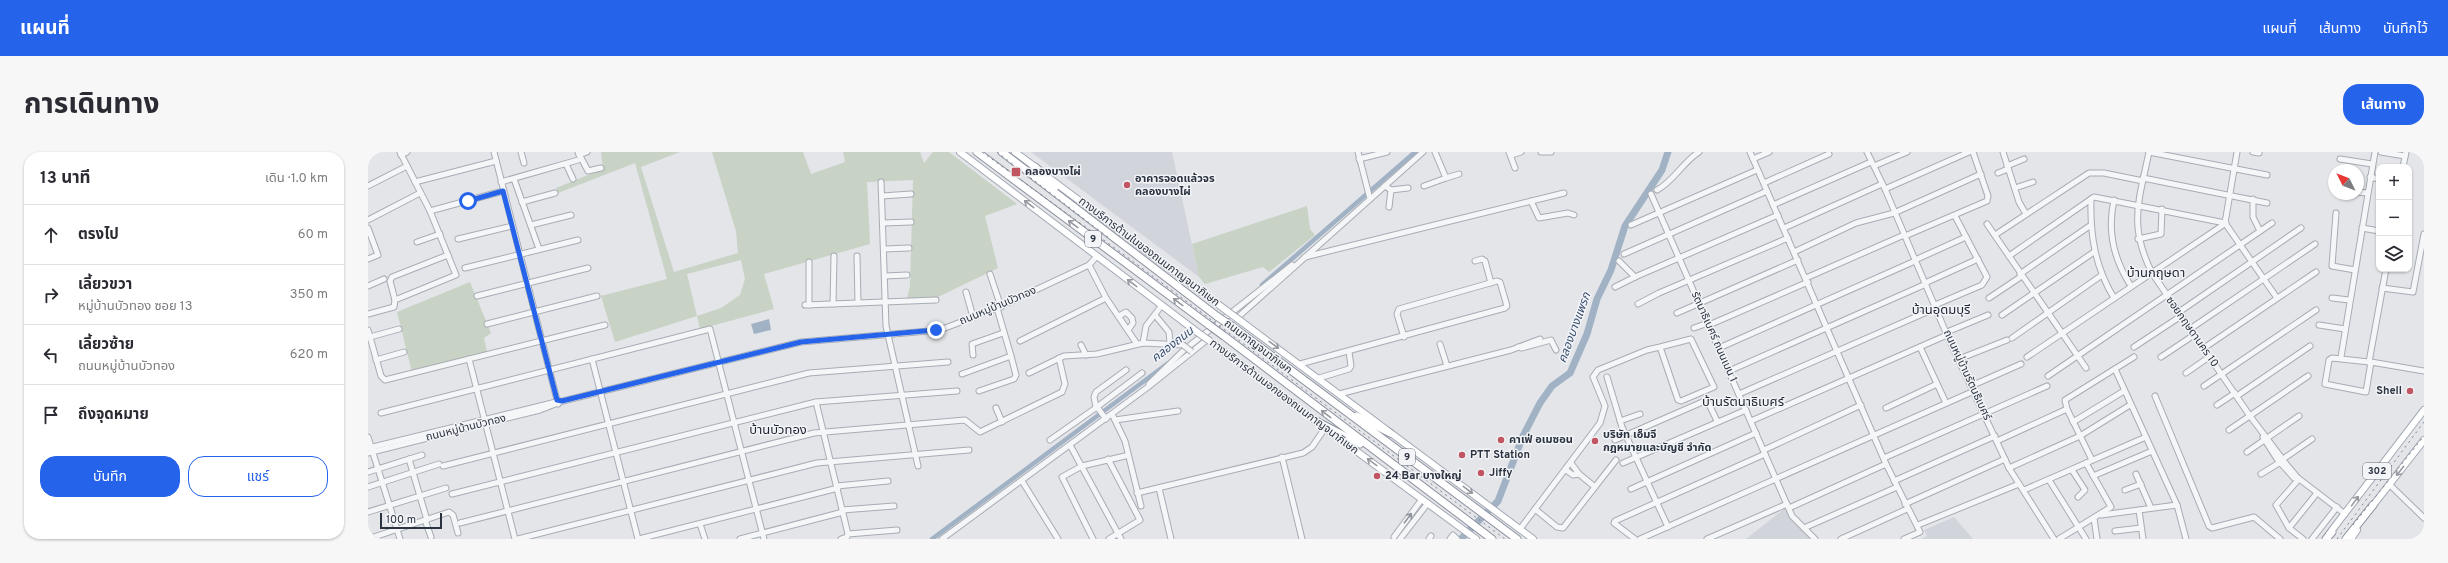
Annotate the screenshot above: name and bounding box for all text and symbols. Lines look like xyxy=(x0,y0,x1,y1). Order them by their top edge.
text: แผนที่ xyxy=(20,17,70,41)
text: แผนที่ xyxy=(2263,21,2297,38)
text: เส้นทาง xyxy=(2319,21,2361,38)
text: บันทึกไว้ xyxy=(2383,21,2428,38)
button: เส้นทาง xyxy=(2343,84,2424,125)
text: การเดินทาง xyxy=(24,88,159,124)
north arrow xyxy=(2328,164,2364,200)
map controls xyxy=(2376,164,2412,272)
button: + xyxy=(2376,164,2412,200)
place label: คลองบางไผ่ xyxy=(1025,165,1081,179)
marker: คลองบางไผ่ xyxy=(1010,166,1022,178)
text: 13 นาที xyxy=(40,168,91,190)
text: เดิน · 1.0 km xyxy=(265,171,328,187)
place label: อาคารจอดแล้วจร คลองบางไผ่ xyxy=(1135,172,1215,199)
marker: อาคารจอดแล้วจร คลองบางไผ่ xyxy=(1122,180,1132,190)
route start xyxy=(459,192,477,210)
street label: ทางบริการด้านในของถนนกาญจนาภิเษก xyxy=(1076,194,1222,310)
one-way arrow xyxy=(1024,200,1035,208)
button: − xyxy=(2376,200,2412,236)
one-way arrow xyxy=(1068,220,1079,228)
icon: ahead xyxy=(40,224,62,246)
text: ตรงไป xyxy=(78,226,119,245)
text: 60 m xyxy=(298,227,328,243)
road number: 9 xyxy=(1085,231,1101,247)
button: layers xyxy=(2376,236,2412,272)
district label: บ้านกฤษดา xyxy=(2127,266,2185,282)
text: เลี้ยวขวา xyxy=(78,276,132,295)
one-way arrow xyxy=(1127,279,1138,287)
street label: ถนนหมู่บ้านบัวทอง xyxy=(957,283,1039,328)
icon: right xyxy=(40,284,62,306)
text: 350 m xyxy=(290,287,328,303)
water label: คลองบางแพรก xyxy=(1555,290,1595,366)
street label: รัตนาธิเบศร์ ถนนเมน 1 xyxy=(1688,290,1740,384)
street label: ซอยกฤษดานคร 10 xyxy=(2162,294,2222,370)
one-way arrow xyxy=(1172,298,1183,306)
text: หมู่บ้านบัวทอง ซอย 13 xyxy=(78,299,193,315)
district label: บ้านอุดมบุรี xyxy=(1912,303,1970,319)
street label: ถนนกาญจนาภิเษก xyxy=(1221,317,1295,377)
route end xyxy=(927,321,945,339)
water label: คลองถนน xyxy=(1149,323,1198,367)
street label: ถนนหมู่บ้านรัตนธิเบศร์ xyxy=(1940,327,1994,423)
text: เลี้ยวซ้าย xyxy=(78,336,134,355)
street label: ทางบริการด้านนอกของถนนกาญจนาภิเษก xyxy=(1207,336,1361,458)
one-way arrow xyxy=(1268,341,1279,349)
icon: left xyxy=(40,344,62,366)
text: 620 m xyxy=(290,347,328,363)
text: ถนนหมู่บ้านบัวทอง xyxy=(78,359,175,375)
place label: Shell xyxy=(2376,384,2402,398)
marker: Shell xyxy=(2405,386,2415,396)
district label: บ้านรัตนาธิเบศร์ xyxy=(1702,395,1785,411)
icon: arrive xyxy=(40,404,62,426)
text: ถึงจุดหมาย xyxy=(78,406,149,425)
one-way arrow xyxy=(1321,410,1332,419)
street label: ถนนหมู่บ้านบัวทอง xyxy=(424,411,508,445)
district label: บ้านบัวทอง xyxy=(749,423,807,439)
place label: บริษัท เอ็มจี กฎหมายและบัญชี จำกัด xyxy=(1603,428,1711,455)
place label: คาเฟ่ อเมซอน xyxy=(1509,433,1573,447)
marker: คาเฟ่ อเมซอน xyxy=(1496,435,1506,445)
marker: บริษัท เอ็มจี กฎหมายและบัญชี จำกัด xyxy=(1590,436,1600,446)
place label: PTT Station xyxy=(1470,448,1530,462)
road number: 9 xyxy=(1399,449,1415,465)
marker: PTT Station xyxy=(1457,450,1467,460)
button: บันทึก xyxy=(40,456,180,497)
button: แชร์ xyxy=(188,456,328,497)
one-way arrow xyxy=(1367,458,1378,466)
road number: 302 xyxy=(2363,463,2391,479)
place label: Jiffy xyxy=(1489,466,1513,480)
one-way arrow xyxy=(2396,466,2404,477)
marker: Jiffy xyxy=(1476,468,1486,478)
place label: 24 Bar บางใหญ่ xyxy=(1385,469,1462,483)
marker: 24 Bar บางใหญ่ xyxy=(1372,471,1382,481)
one-way arrow xyxy=(1462,486,1473,494)
one-way arrow xyxy=(2351,495,2359,506)
scale bar xyxy=(380,511,442,530)
text: 100 m xyxy=(386,513,416,527)
one-way arrow xyxy=(1404,513,1412,524)

